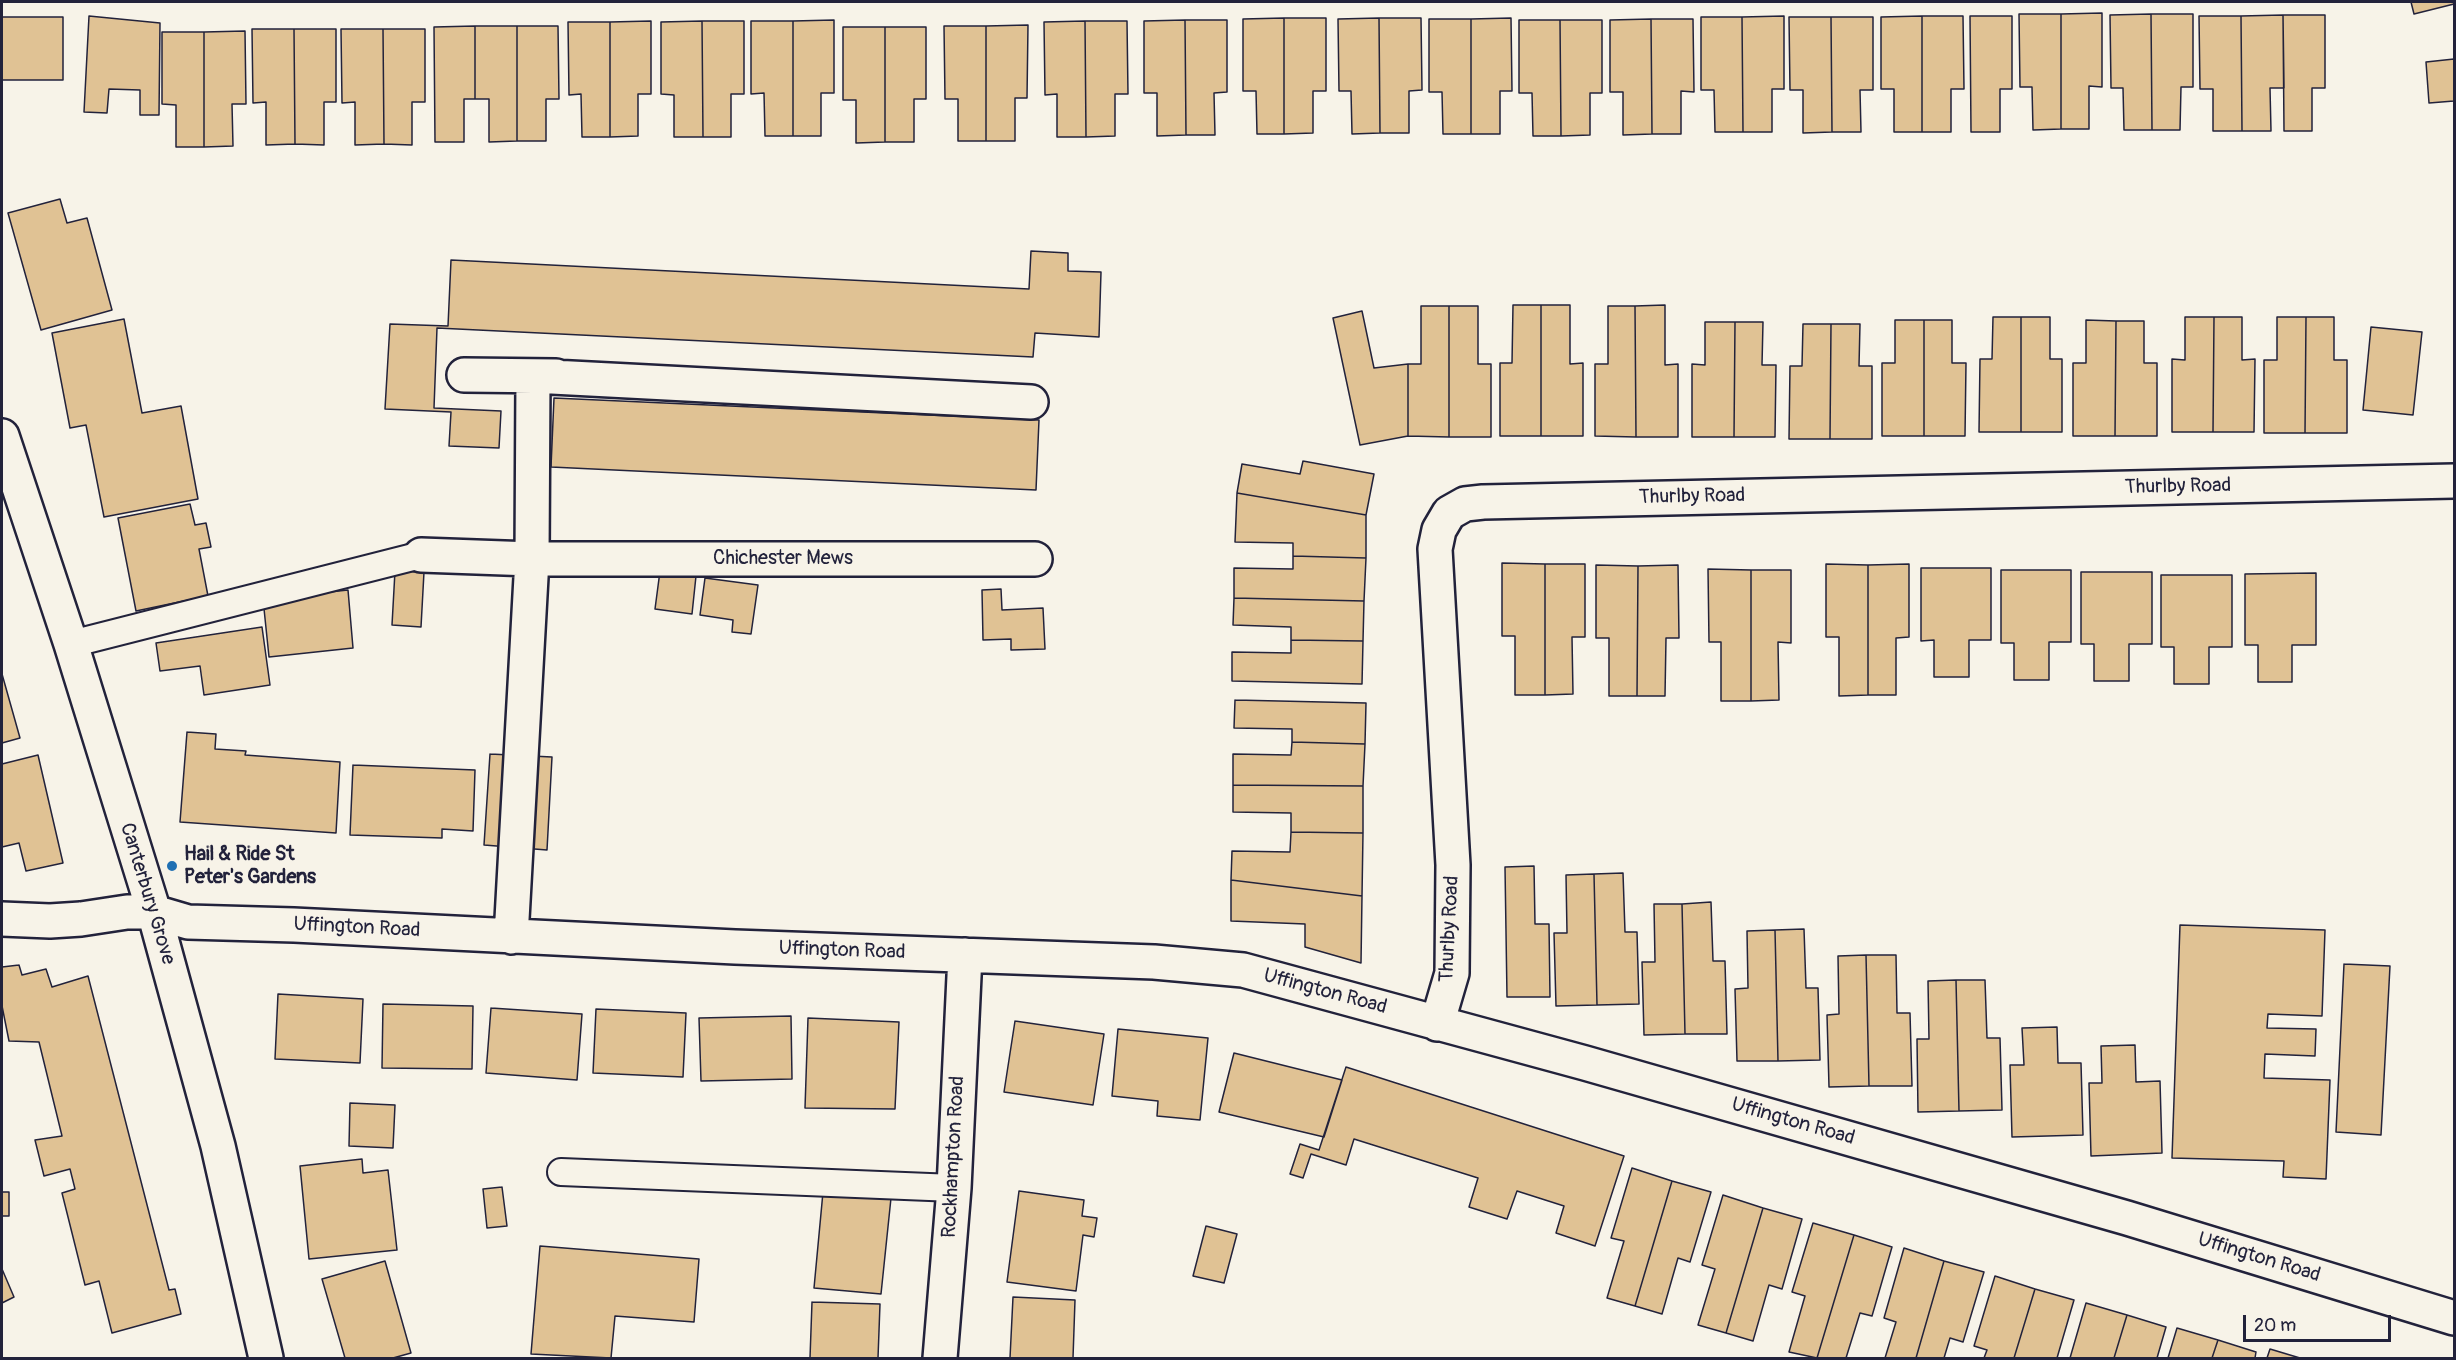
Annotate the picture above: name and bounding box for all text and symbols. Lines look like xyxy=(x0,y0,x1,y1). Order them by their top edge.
street label: Thurlby Road xyxy=(2125,474,2231,500)
street label: Thurlby Road xyxy=(1639,484,1745,510)
street label: Chichester Mews xyxy=(713,547,853,571)
street label: Canterbury Grove xyxy=(114,820,180,968)
place label: Hail & Ride St Peter's Gardens xyxy=(184,843,316,890)
marker: Hail & Ride St Peter's Gardens xyxy=(165,859,179,873)
street label: Thurlby Road xyxy=(1435,875,1465,983)
street label: Uffington Road xyxy=(293,913,421,943)
street label: Uffington Road xyxy=(778,937,906,965)
street label: Uffington Road xyxy=(1261,964,1389,1020)
street label: Rockhampton Road xyxy=(938,1075,970,1239)
street label: Uffington Road xyxy=(1729,1093,1857,1151)
street label: Uffington Road xyxy=(2195,1228,2323,1288)
scale bar xyxy=(2246,1303,2394,1341)
text: 20 m xyxy=(2254,1314,2296,1337)

